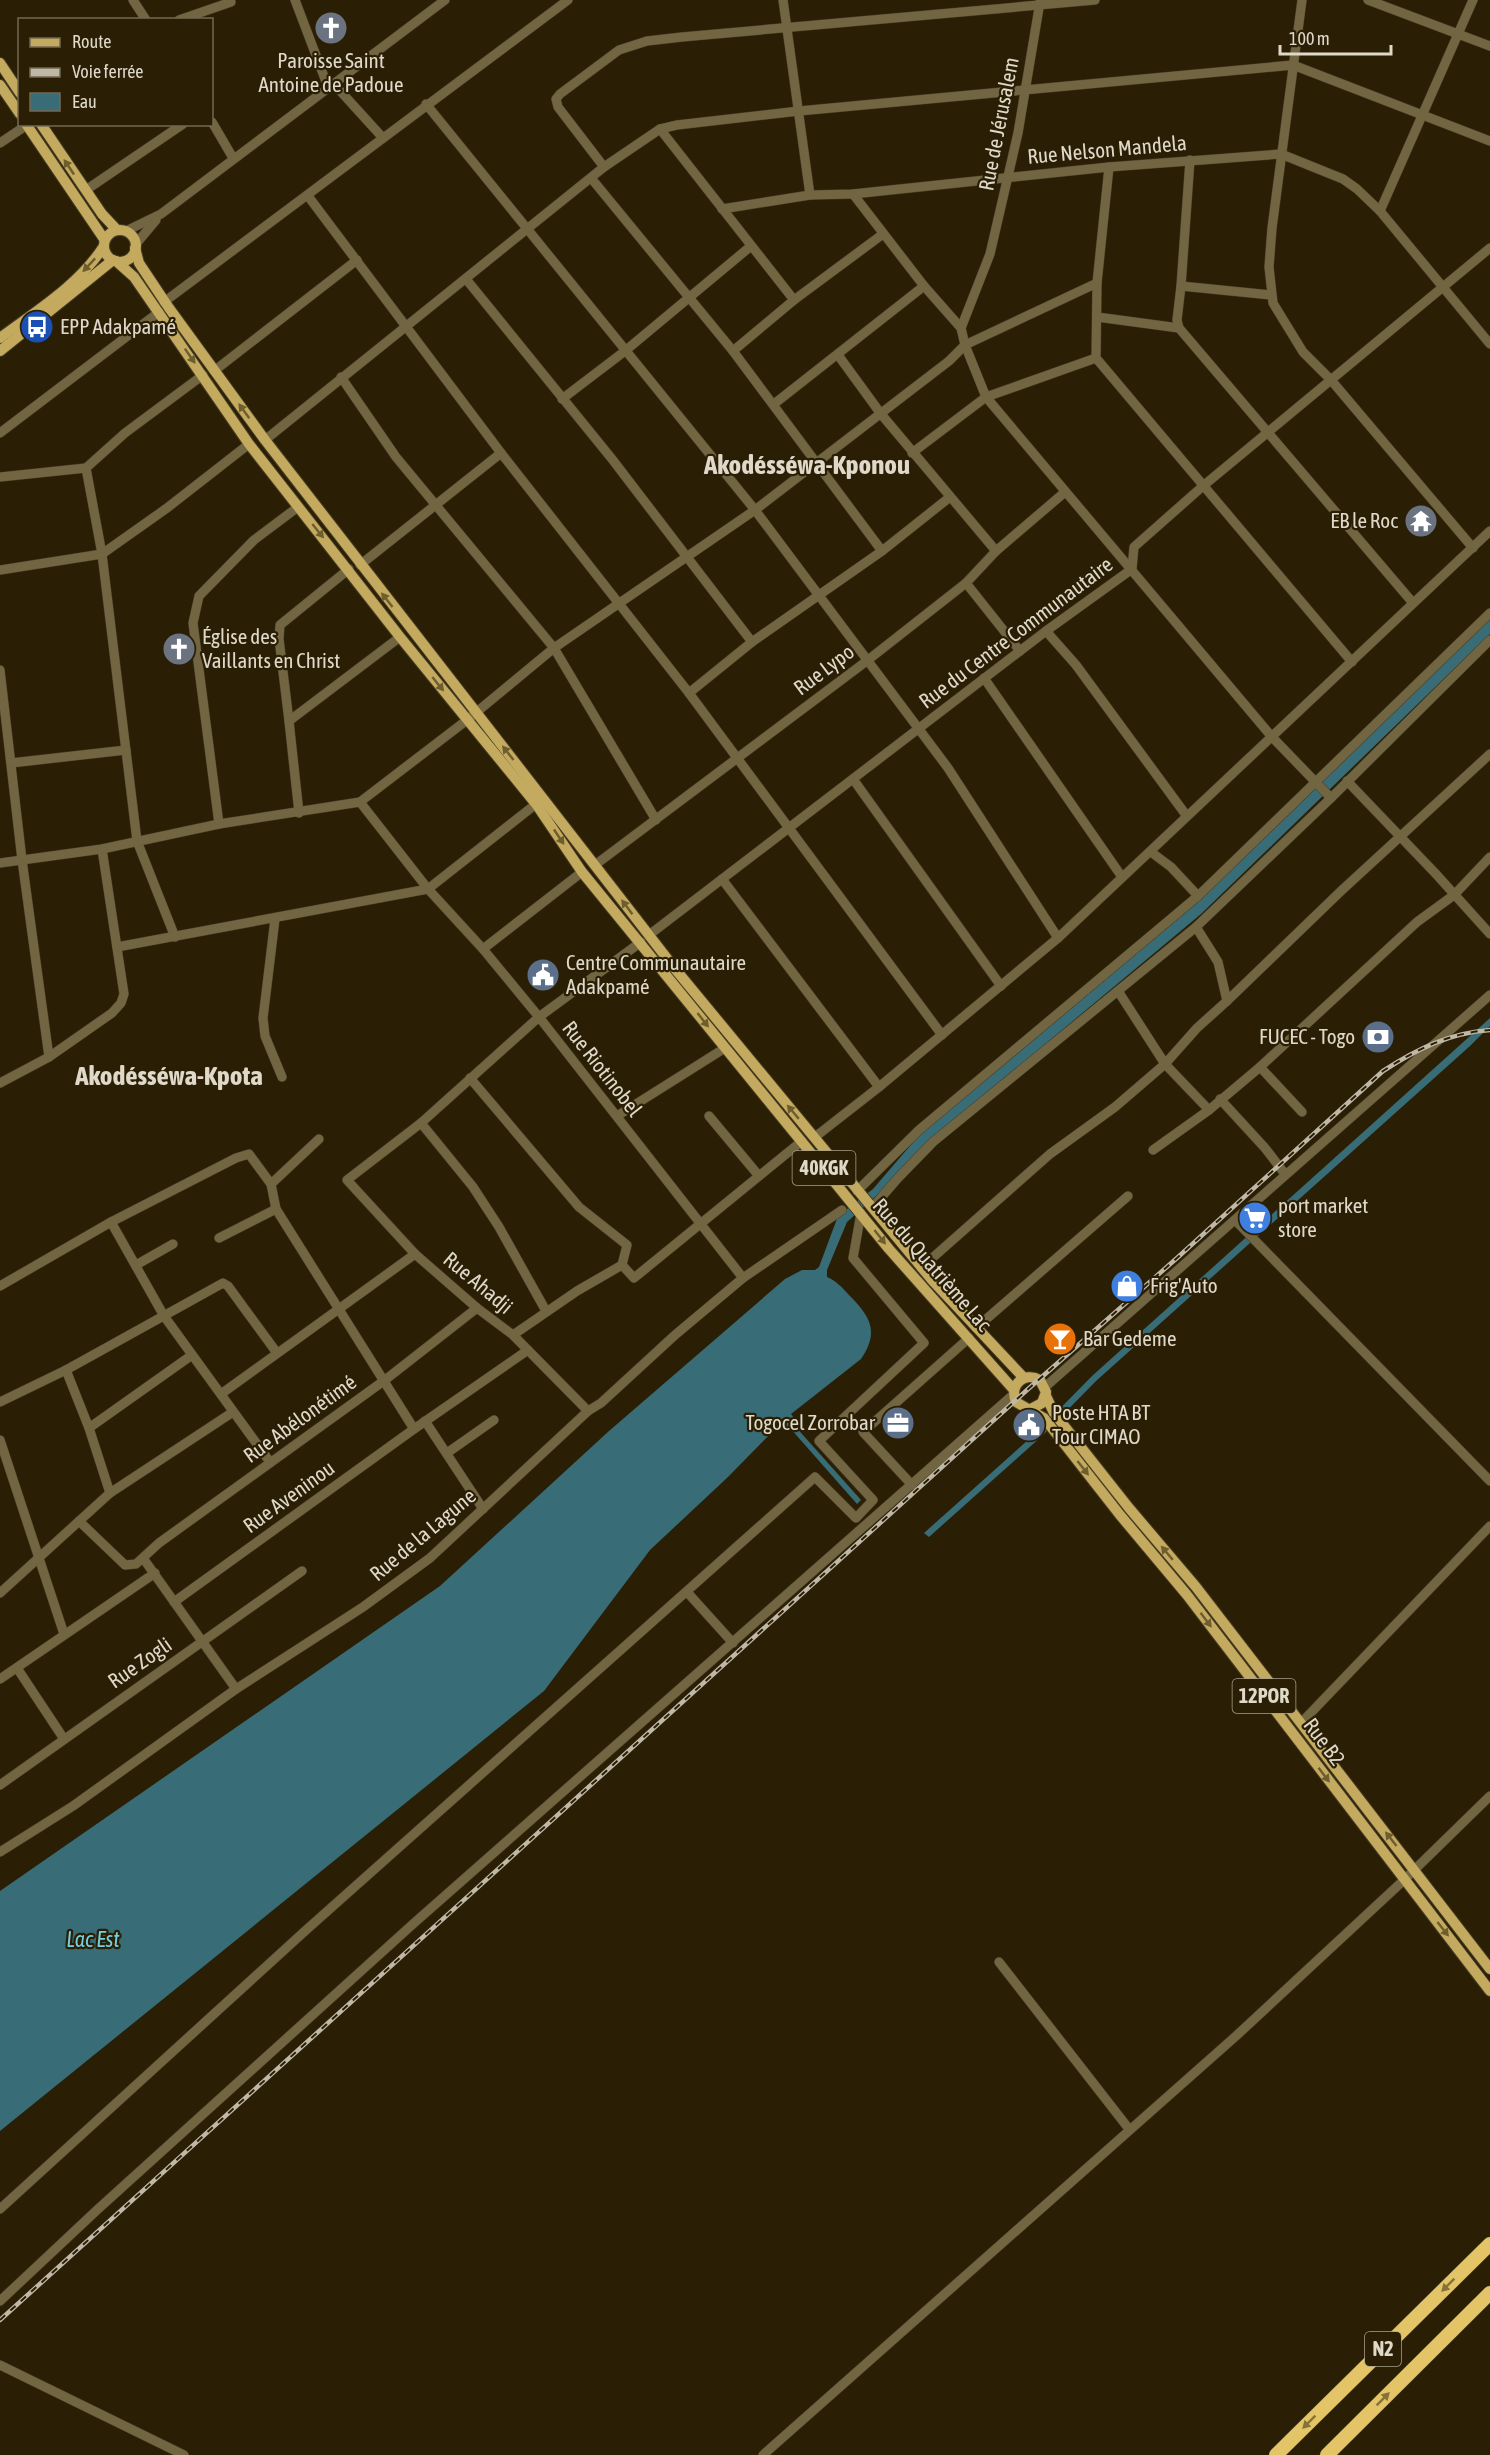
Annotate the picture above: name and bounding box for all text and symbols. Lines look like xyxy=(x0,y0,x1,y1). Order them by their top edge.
church icon: Paroisse Saint Antoine de Padoue xyxy=(313,10,349,46)
legend xyxy=(18,18,213,126)
scale bar xyxy=(1280,18,1391,56)
text: 100 m xyxy=(1289,28,1330,49)
text: Route xyxy=(72,31,111,52)
place label: Paroisse Saint Antoine de Padoue xyxy=(258,48,404,96)
street label: Rue de Jérusalem xyxy=(973,55,1023,192)
text: Voie ferrée xyxy=(72,61,144,82)
text: Eau xyxy=(72,91,97,112)
street label: Rue Nelson Mandela xyxy=(1026,130,1188,168)
one-way arrow xyxy=(64,158,75,175)
one-way arrow xyxy=(83,257,96,272)
bus stop icon: EPP Adakpamé xyxy=(19,309,55,345)
place label: EPP Adakpamé xyxy=(60,314,176,338)
one-way arrow xyxy=(184,349,196,364)
one-way arrow xyxy=(238,404,250,419)
district label: Akodésséwa-Kponou xyxy=(703,449,910,480)
temple icon: EB le Roc xyxy=(1403,503,1439,539)
place label: EB le Roc xyxy=(1330,508,1398,532)
one-way arrow xyxy=(311,523,324,539)
street label: Rue du Centre Communautaire xyxy=(914,552,1117,713)
one-way arrow xyxy=(382,592,394,607)
place label: Église des Vaillants en Christ xyxy=(202,624,340,672)
church icon: Église des Vaillants en Christ xyxy=(161,631,197,667)
street label: Rue Lypo xyxy=(789,639,858,700)
one-way arrow xyxy=(431,676,444,691)
one-way arrow xyxy=(503,745,515,760)
one-way arrow xyxy=(553,829,565,845)
one-way arrow xyxy=(621,899,634,915)
place label: Centre Communautaire Adakpamé xyxy=(566,950,746,998)
public building icon: Centre Communautaire Adakpamé xyxy=(525,957,561,993)
one-way arrow xyxy=(697,1013,709,1028)
street label: Rue Riotinobel xyxy=(558,1016,648,1121)
bank icon: FUCEC - Togo xyxy=(1360,1019,1396,1055)
place label: FUCEC - Togo xyxy=(1259,1024,1355,1048)
district label: Akodésséwa-Kpota xyxy=(74,1060,263,1091)
one-way arrow xyxy=(787,1105,800,1120)
road number: 40KGK xyxy=(792,1151,856,1185)
street label: Rue du Quatrième Lac xyxy=(869,1193,997,1336)
place label: port market store xyxy=(1278,1193,1368,1241)
supermarket icon: port market store xyxy=(1237,1200,1273,1236)
one-way arrow xyxy=(873,1229,885,1244)
street label: Rue Ahadji xyxy=(439,1246,518,1318)
shop icon: Frig'Auto xyxy=(1109,1268,1145,1304)
place label: Frig'Auto xyxy=(1150,1273,1218,1297)
bar icon: Bar Gedeme xyxy=(1042,1321,1078,1357)
place label: Bar Gedeme xyxy=(1083,1326,1177,1350)
street label: Rue Abélonétimé xyxy=(238,1369,360,1467)
place label: Poste HTA BT Tour CIMAO xyxy=(1052,1400,1151,1448)
office icon: Togocel Zorrobar xyxy=(880,1405,916,1441)
public building icon: Poste HTA BT Tour CIMAO xyxy=(1011,1407,1047,1443)
place label: Togocel Zorrobar xyxy=(745,1410,876,1434)
street label: Rue Aveninou xyxy=(238,1455,339,1537)
one-way arrow xyxy=(1077,1461,1089,1476)
street label: Rue de la Lagune xyxy=(365,1483,480,1585)
one-way arrow xyxy=(1161,1545,1174,1561)
one-way arrow xyxy=(1200,1611,1212,1627)
street label: Rue Zogli xyxy=(103,1632,176,1693)
road number: 12POR xyxy=(1232,1679,1296,1713)
street label: Rue B2 xyxy=(1299,1713,1350,1770)
one-way arrow xyxy=(1318,1767,1330,1782)
one-way arrow xyxy=(1384,1831,1397,1847)
one-way arrow xyxy=(1436,1922,1448,1937)
water label: Lac Est xyxy=(66,1926,120,1952)
one-way arrow xyxy=(1442,2278,1456,2292)
road number: N2 xyxy=(1365,2332,1401,2366)
one-way arrow xyxy=(1376,2392,1390,2406)
one-way arrow xyxy=(1303,2414,1317,2428)

